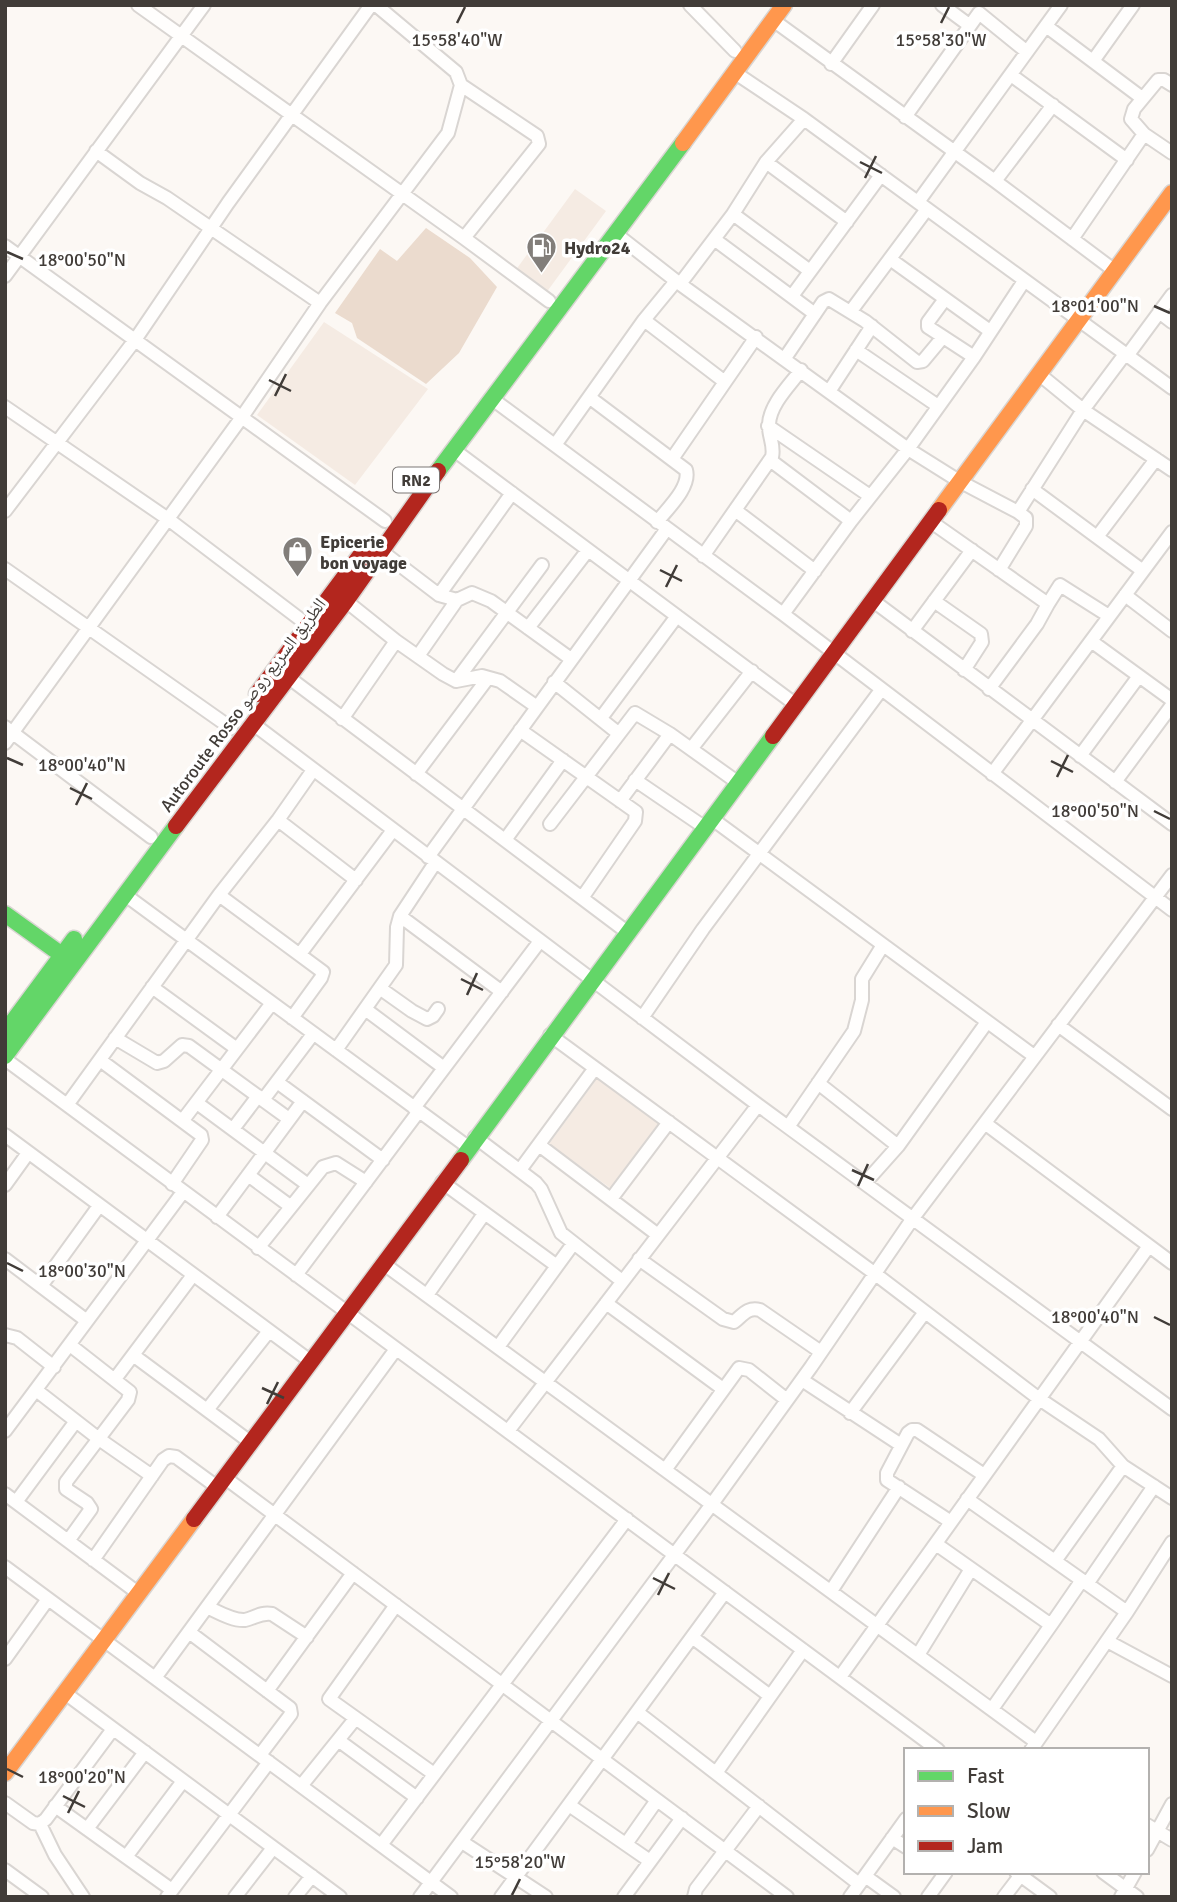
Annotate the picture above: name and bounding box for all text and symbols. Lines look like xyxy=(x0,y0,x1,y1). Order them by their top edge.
text: 15°58'40"W xyxy=(412,29,502,51)
text: 15°58'30"W xyxy=(896,29,986,51)
fuel station icon: Hydro24 xyxy=(524,231,558,275)
place label: Hydro24 xyxy=(564,237,631,259)
text: 18°00'50"N xyxy=(38,249,126,271)
text: 18°01'00"N xyxy=(1051,295,1139,317)
road number: RN2 xyxy=(393,467,439,492)
place label: Epicerie bon voyage xyxy=(320,531,407,574)
shop icon: Epicerie bon voyage xyxy=(280,535,314,579)
street label: Autoroute Rosso الطريق السريع روصو xyxy=(155,594,331,817)
text: 18°00'40"N xyxy=(38,754,126,776)
text: 18°00'50"N xyxy=(1051,800,1139,822)
text: 18°00'30"N xyxy=(38,1260,126,1282)
text: 18°00'40"N xyxy=(1051,1306,1139,1328)
legend xyxy=(904,1748,1149,1874)
text: Fast xyxy=(967,1763,1004,1789)
text: 18°00'20"N xyxy=(38,1766,126,1788)
text: Slow xyxy=(967,1798,1011,1824)
text: Jam xyxy=(967,1833,1003,1859)
text: 15°58'20"W xyxy=(475,1851,565,1873)

